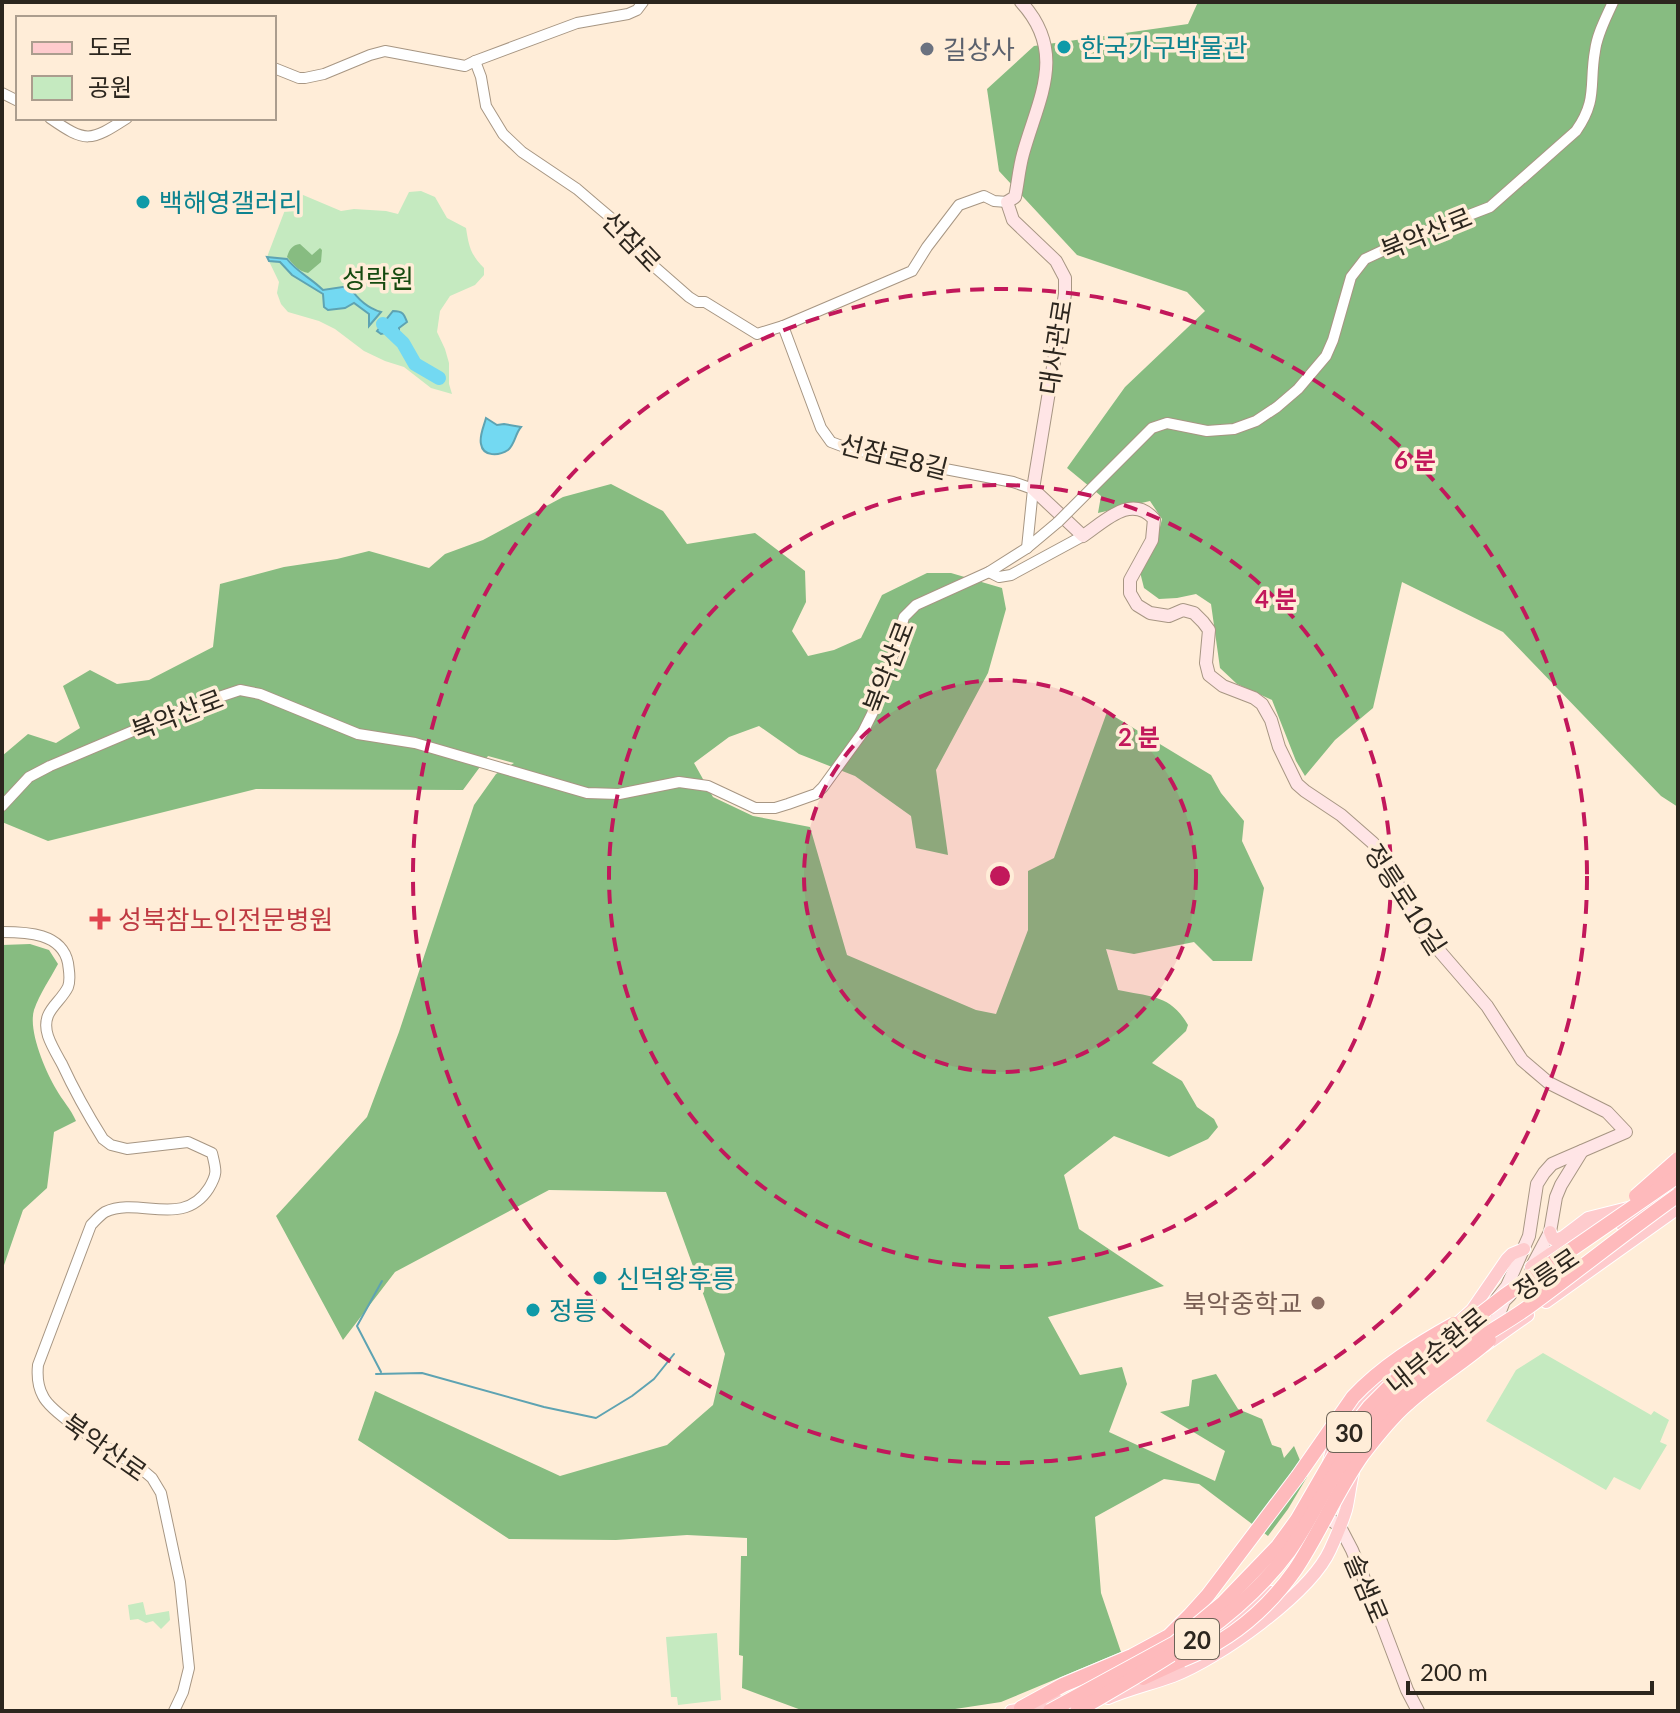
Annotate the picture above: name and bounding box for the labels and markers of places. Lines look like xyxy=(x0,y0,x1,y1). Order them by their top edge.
place label: 한국가구박물관 xyxy=(1080,31,1248,63)
place label: 길상사 xyxy=(943,33,1015,65)
marker: 한국가구박물관 xyxy=(1055,38,1073,56)
marker: 길상사 xyxy=(918,40,936,58)
place label: 백해영갤러리 xyxy=(159,186,303,218)
marker: 백해영갤러리 xyxy=(134,193,152,211)
centre of rings xyxy=(986,862,1014,890)
place label: 성북참노인전문병원 xyxy=(118,903,333,935)
marker: 성북참노인전문병원 xyxy=(89,908,111,930)
place label: 신덕왕후릉 xyxy=(616,1262,736,1294)
marker: 신덕왕후릉 xyxy=(591,1269,609,1287)
place label: 북악중학교 xyxy=(1182,1287,1302,1319)
place label: 정릉 xyxy=(549,1294,597,1326)
marker: 북악중학교 xyxy=(1309,1294,1327,1312)
marker: 정릉 xyxy=(524,1301,542,1319)

